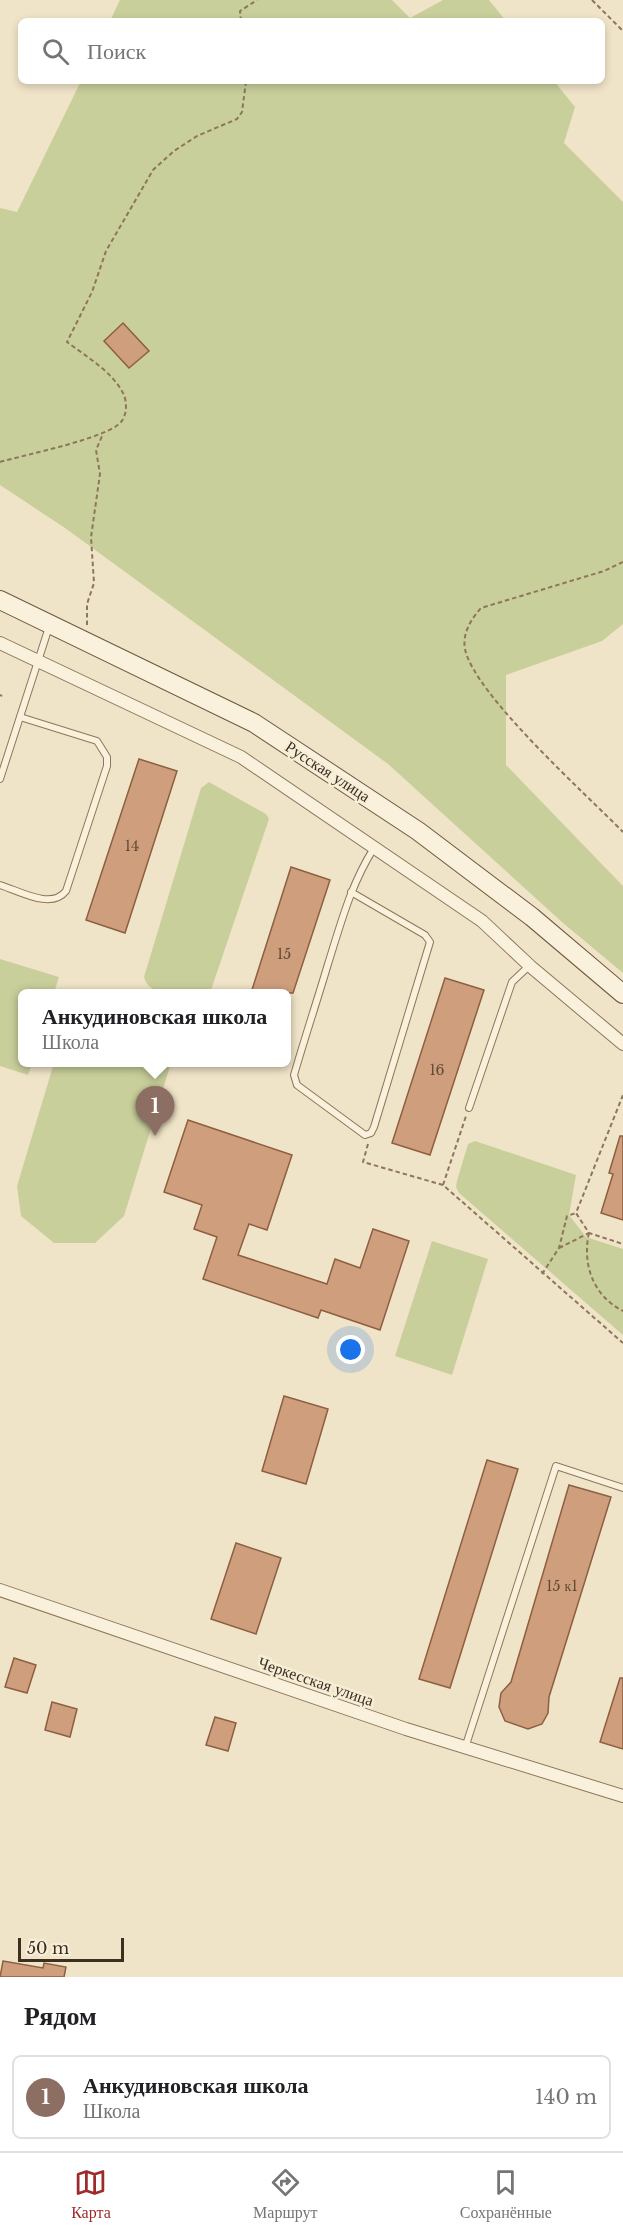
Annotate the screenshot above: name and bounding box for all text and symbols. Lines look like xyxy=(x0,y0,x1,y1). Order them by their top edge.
search box xyxy=(18,18,605,84)
icon: search xyxy=(39,35,72,68)
text: Поиск xyxy=(87,38,146,65)
street label: Русская улица xyxy=(282,736,374,806)
house number: 14 xyxy=(125,837,139,855)
house number: 15 xyxy=(277,945,291,963)
popup xyxy=(18,989,291,1067)
text: Анкудиновская школа xyxy=(42,1003,267,1030)
text: Школа xyxy=(42,1030,99,1054)
house number: 16 xyxy=(429,1061,445,1079)
pin: 1 xyxy=(136,1086,174,1136)
your location xyxy=(336,1335,365,1364)
house number: 15 к1 xyxy=(546,1577,578,1595)
street label: Черкесская улица xyxy=(256,1652,376,1710)
scale bar xyxy=(18,1935,124,1962)
text: 50 m xyxy=(27,1938,69,1958)
text: Рядом xyxy=(24,2000,97,2032)
text: Анкудиновская школа xyxy=(83,2072,309,2099)
text: 1 xyxy=(41,2085,50,2109)
text: 140 m xyxy=(535,2085,597,2109)
text: Школа xyxy=(83,2099,140,2123)
tab: Карта xyxy=(71,2166,111,2222)
tab: Маршрут xyxy=(253,2166,318,2222)
tab: Сохранённые xyxy=(460,2166,552,2222)

